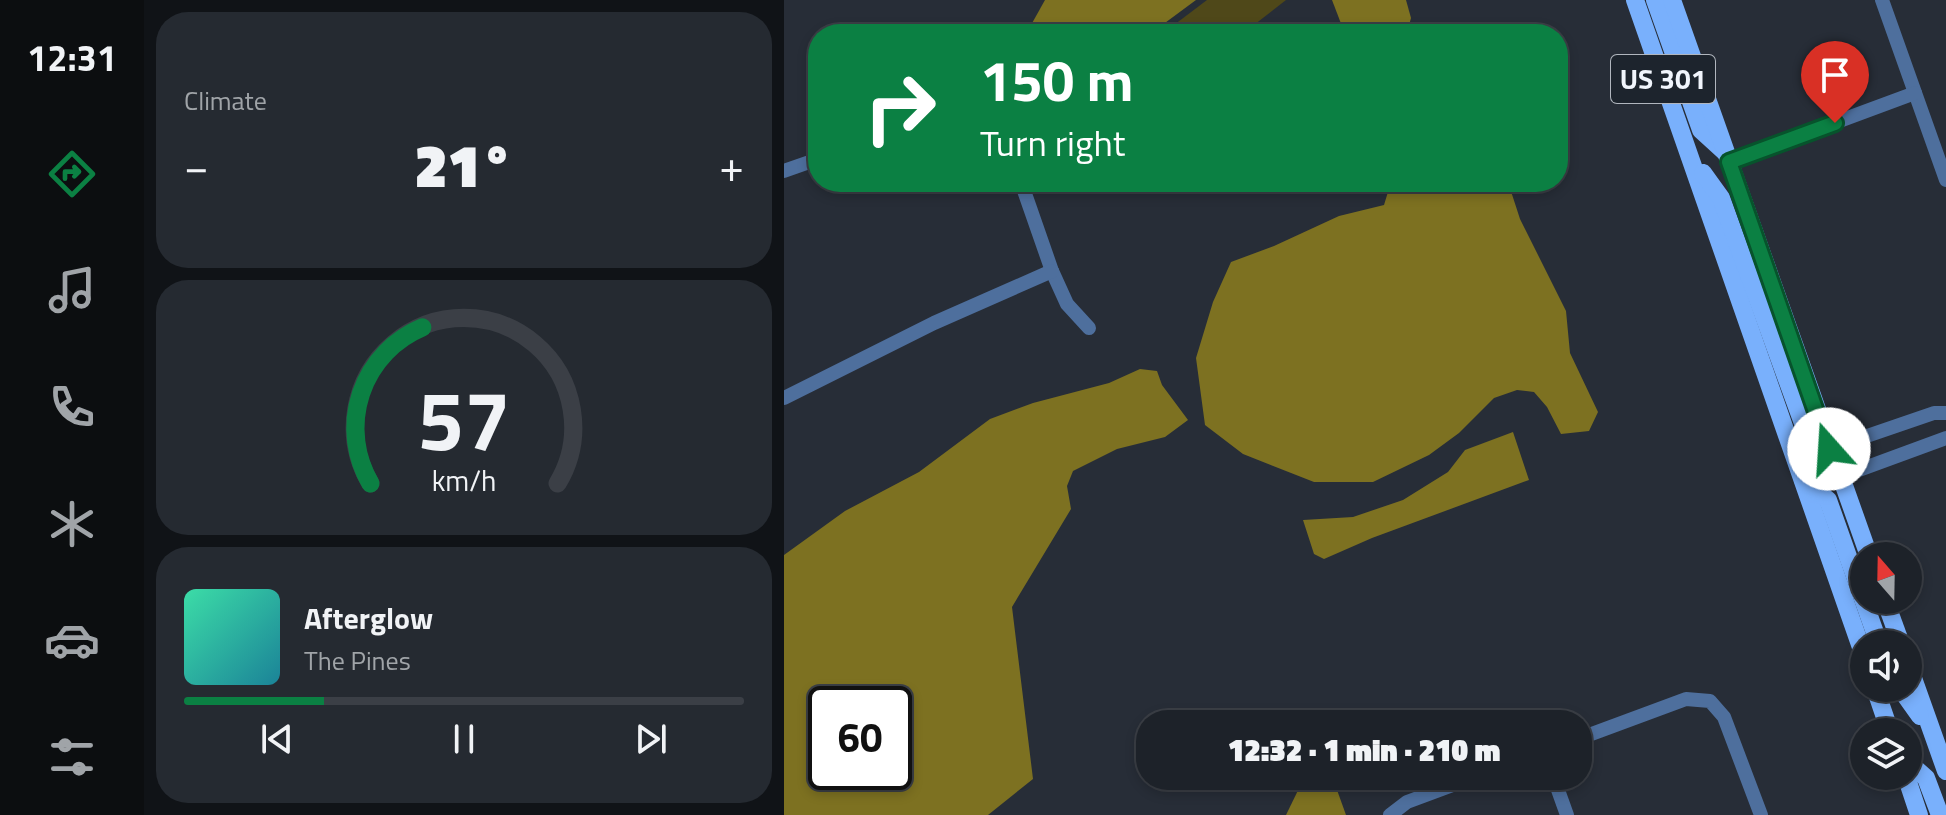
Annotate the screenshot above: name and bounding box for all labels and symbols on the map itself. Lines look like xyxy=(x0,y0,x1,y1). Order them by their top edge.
pin xyxy=(1801,41,1869,123)
road number: US 301 xyxy=(1611,55,1715,103)
position arrow xyxy=(1787,407,1871,491)
north arrow xyxy=(1850,542,1922,614)
speed limit sign: 60 xyxy=(808,686,912,790)

